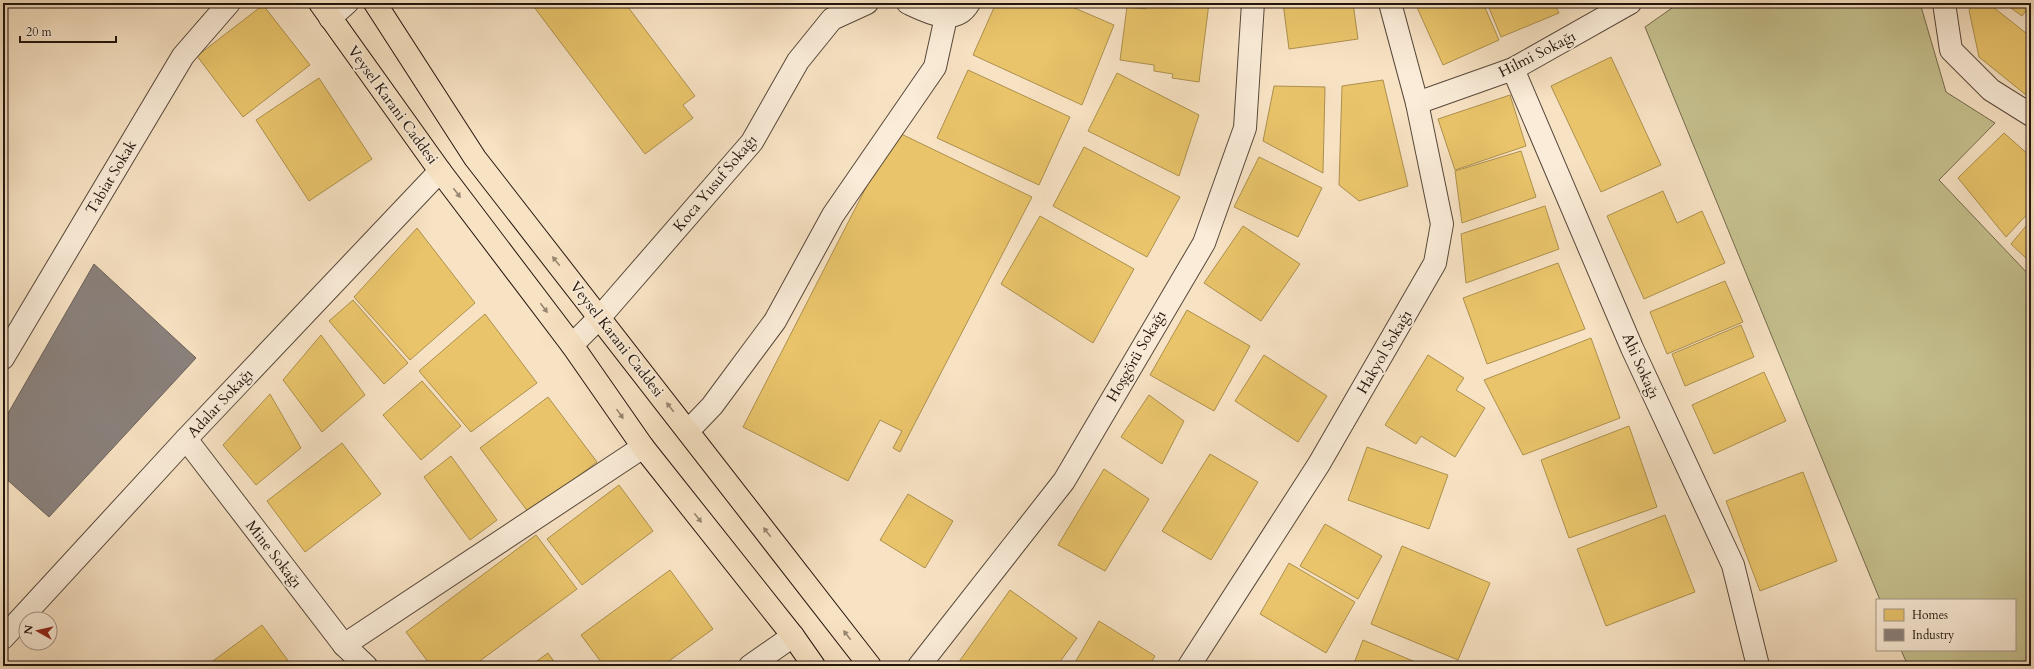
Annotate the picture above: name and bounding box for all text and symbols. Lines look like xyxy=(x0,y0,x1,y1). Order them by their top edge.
scale bar xyxy=(20,18,116,44)
text: 20 m xyxy=(26,24,53,40)
street label: Hilmi Sokağı xyxy=(1495,26,1579,82)
street label: Veysel Karani Caddesi xyxy=(343,42,443,168)
street label: Koca Yusuf Sokağı xyxy=(669,130,761,236)
street label: Tabiat Sokak xyxy=(81,136,141,218)
one-way arrow xyxy=(453,188,462,199)
one-way arrow xyxy=(551,255,560,266)
street label: Veysel Karani Caddesi xyxy=(565,277,669,401)
one-way arrow xyxy=(540,303,548,314)
street label: Hakyol Sokağı xyxy=(1352,306,1416,398)
street label: Hoşgörü Sokağı xyxy=(1102,307,1170,405)
street label: Ahi Sokağı xyxy=(1618,330,1664,402)
street label: Adalar Sokağı xyxy=(183,364,257,442)
one-way arrow xyxy=(666,402,675,413)
one-way arrow xyxy=(616,409,624,419)
one-way arrow xyxy=(694,512,703,523)
street label: Mine Sokağı xyxy=(241,516,307,592)
one-way arrow xyxy=(763,527,771,538)
legend xyxy=(1876,599,2016,651)
text: Homes xyxy=(1912,607,1948,623)
north arrow xyxy=(18,611,58,651)
text: N xyxy=(21,623,37,635)
text: Industry xyxy=(1912,627,1955,643)
one-way arrow xyxy=(842,630,851,641)

